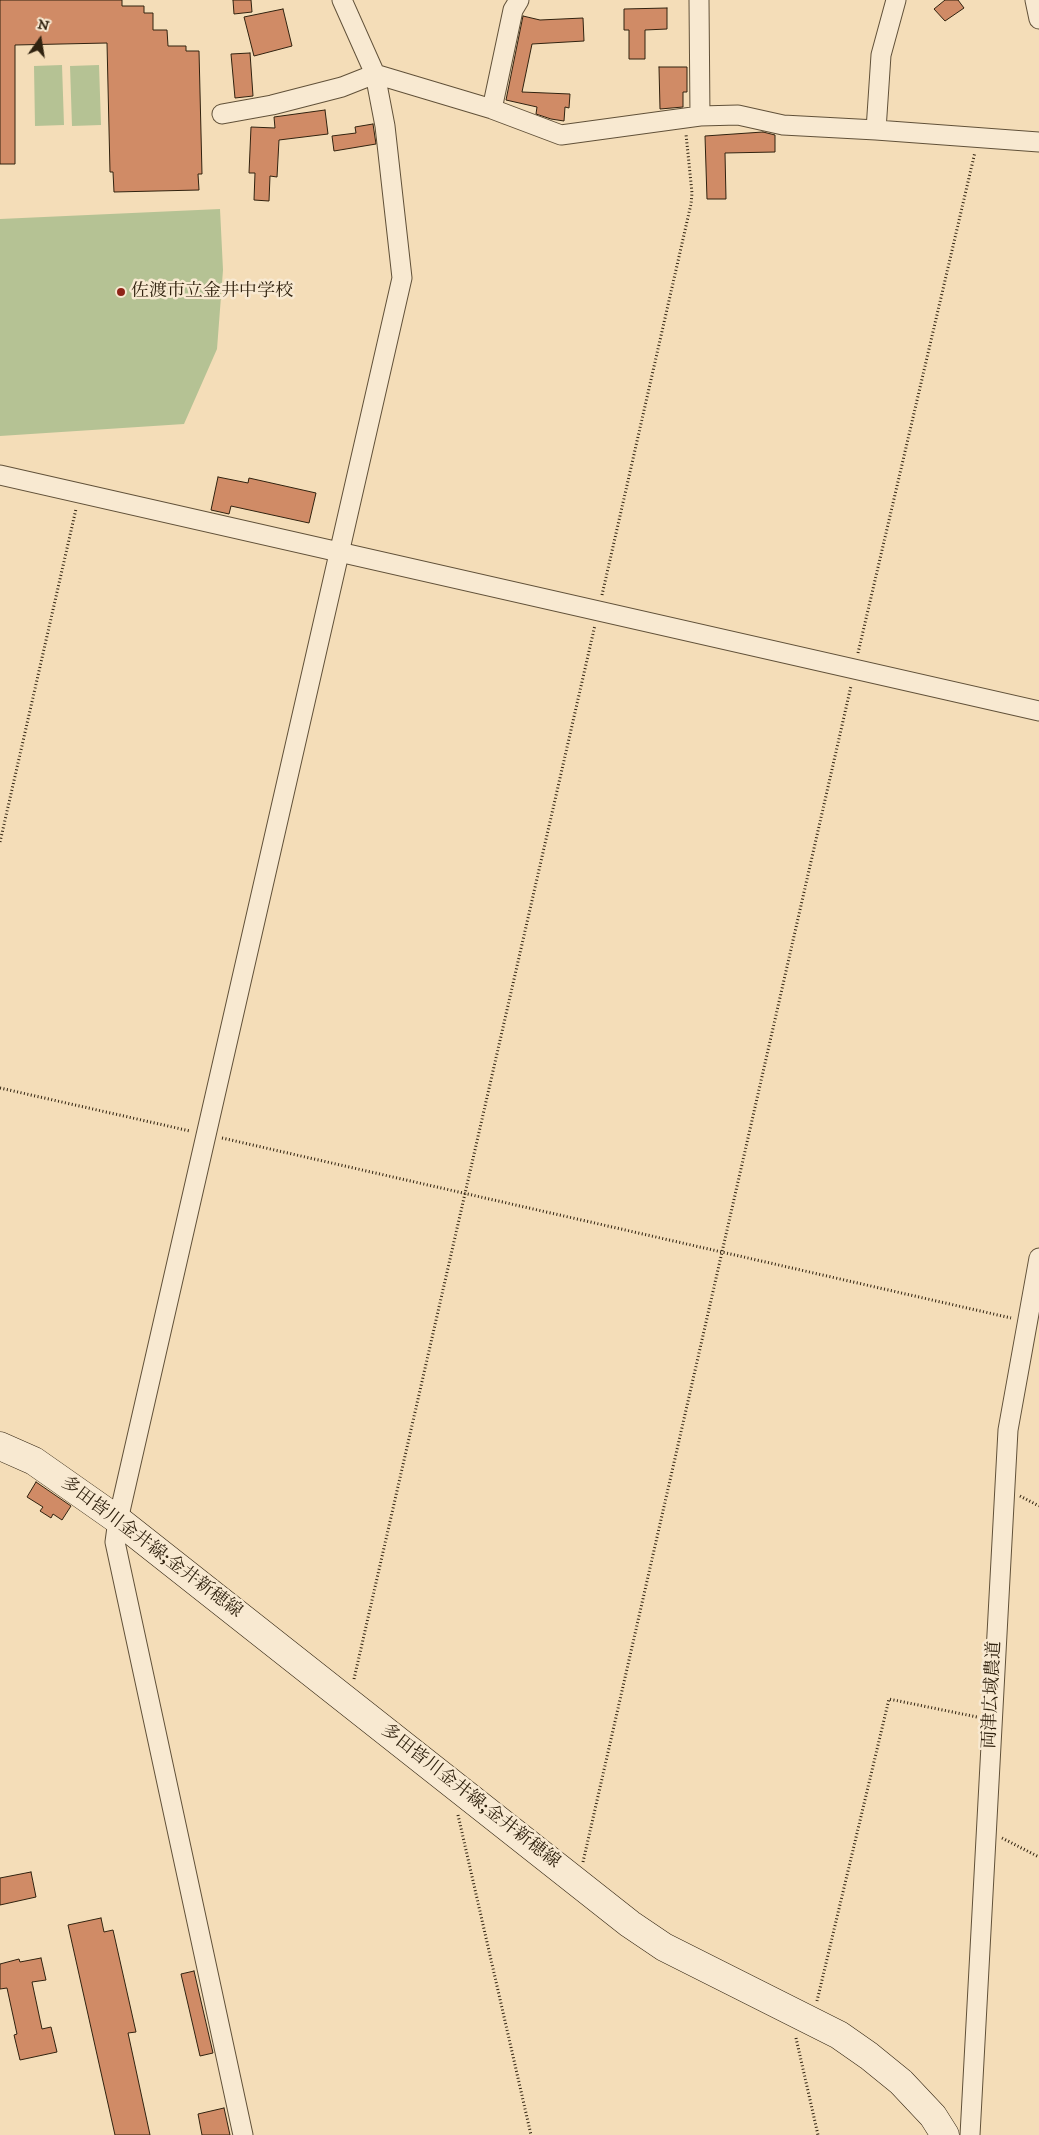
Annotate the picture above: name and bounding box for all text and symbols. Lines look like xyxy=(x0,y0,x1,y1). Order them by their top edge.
north arrow xyxy=(15,15,65,65)
text: N xyxy=(36,15,51,35)
place label: 佐渡市立金井中学校 xyxy=(131,281,293,303)
marker: 佐渡市立金井中学校 xyxy=(115,286,127,298)
street label: 多田皆川金井線;金井新穂線 xyxy=(56,1473,246,1623)
street label: 両津広域農道 xyxy=(979,1641,1007,1749)
street label: 多田皆川金井線;金井新穂線 xyxy=(376,1720,564,1874)

